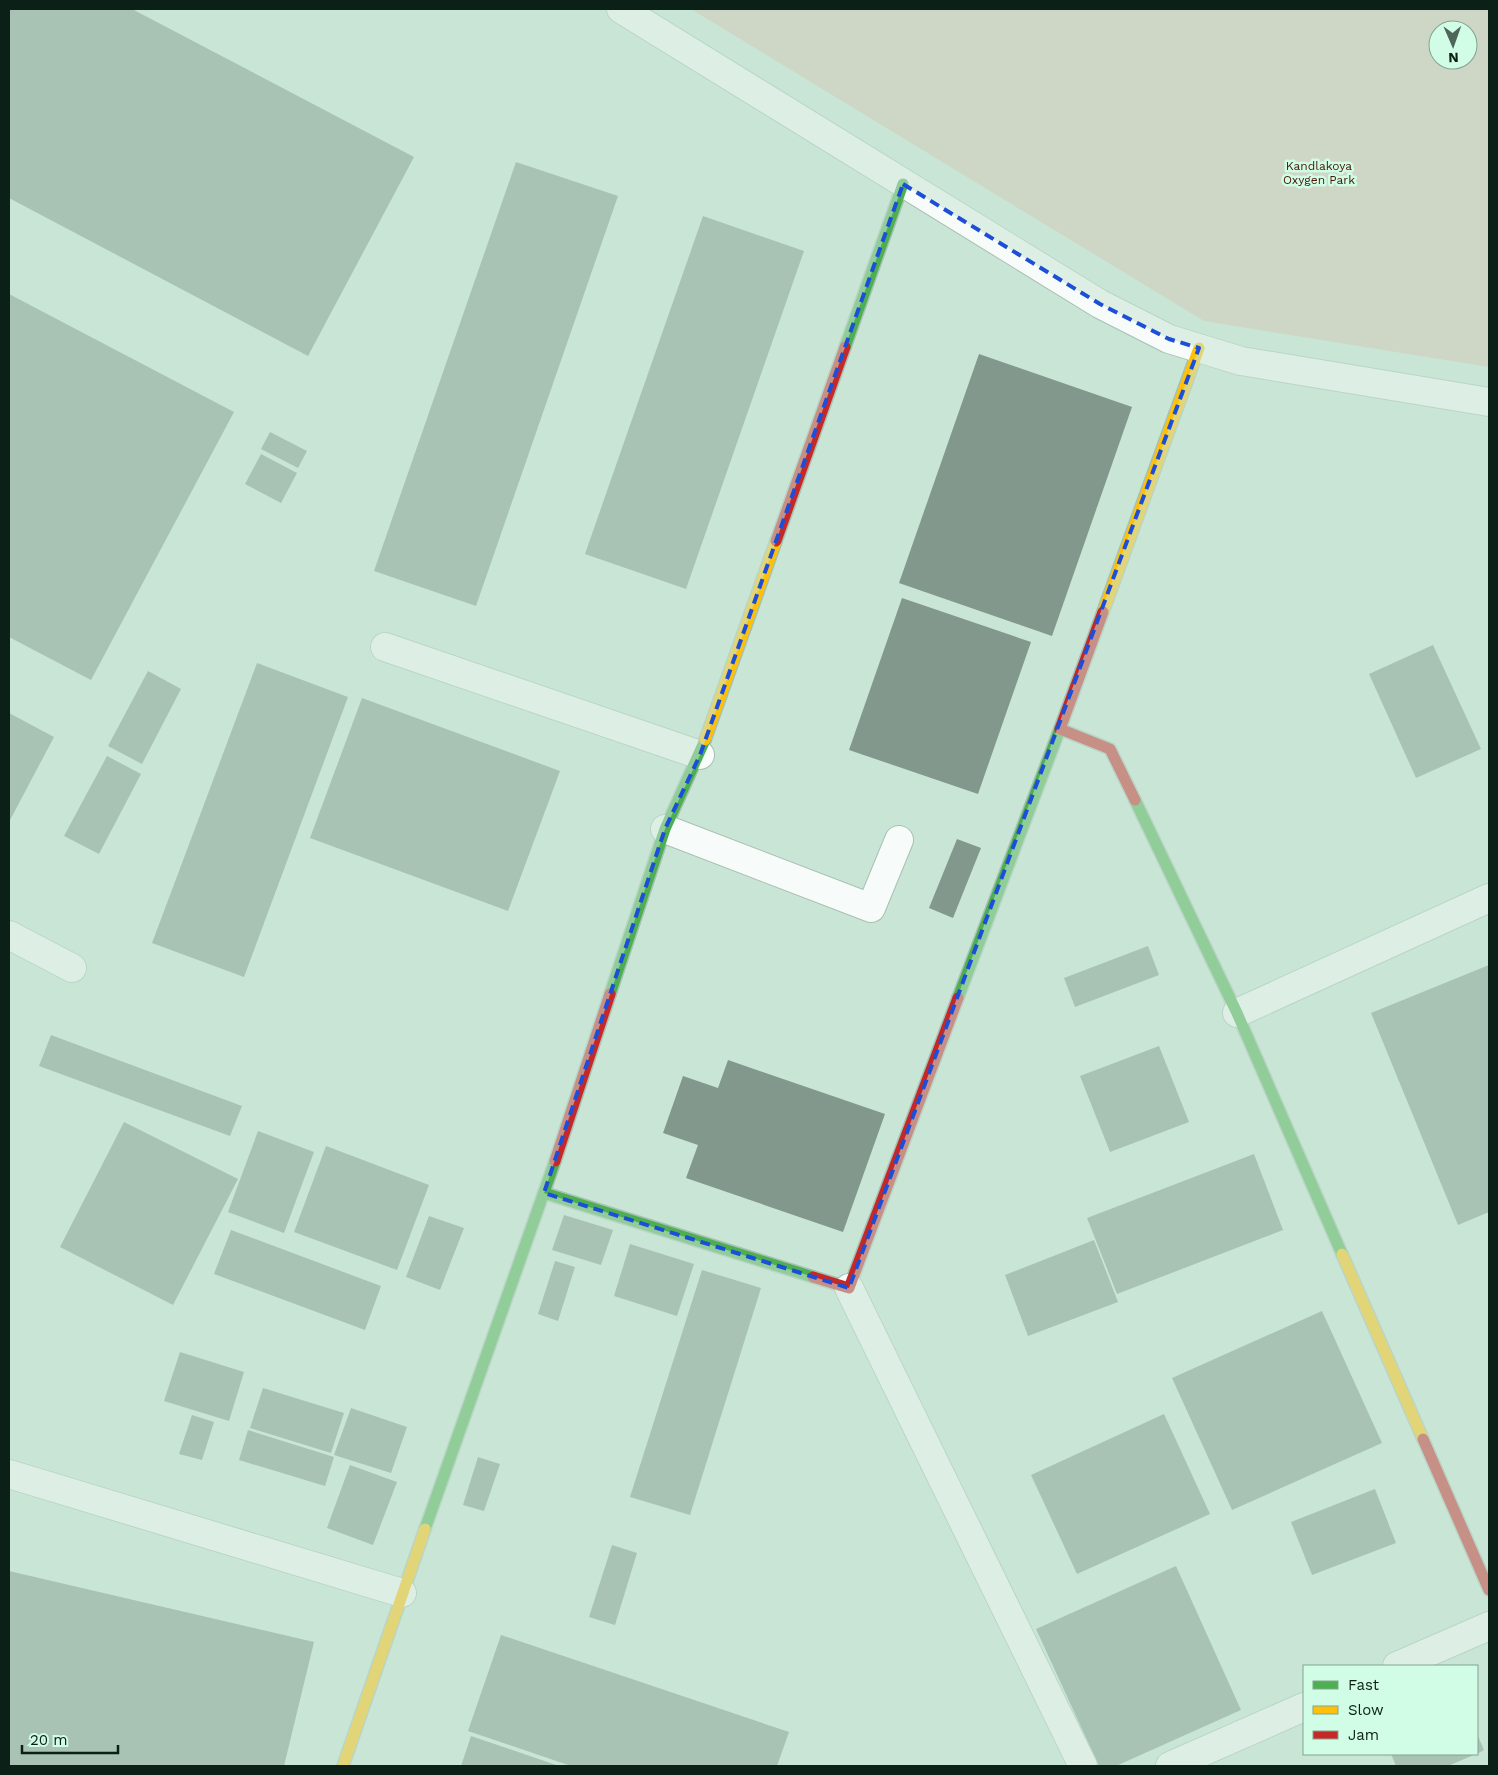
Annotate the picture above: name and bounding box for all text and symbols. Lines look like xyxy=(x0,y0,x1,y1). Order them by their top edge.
north arrow xyxy=(1428,20,1478,70)
text: N xyxy=(1448,50,1459,66)
park label: Kandlakoya Oxygen Park xyxy=(1283,159,1355,187)
legend xyxy=(1303,1665,1478,1755)
text: Fast xyxy=(1348,1676,1380,1694)
text: Slow xyxy=(1348,1701,1384,1719)
scale bar xyxy=(22,1722,119,1754)
text: Jam xyxy=(1348,1726,1379,1744)
text: 20 m xyxy=(30,1731,68,1749)

